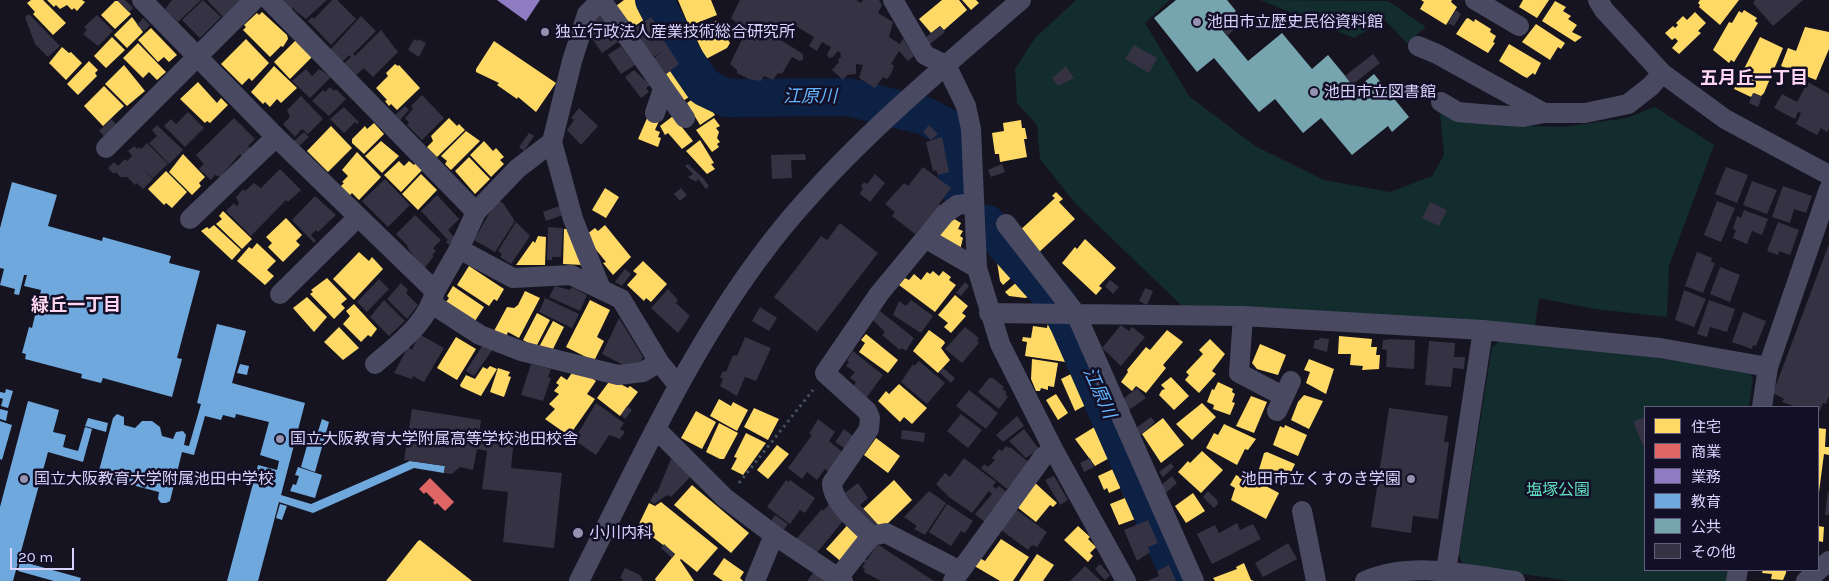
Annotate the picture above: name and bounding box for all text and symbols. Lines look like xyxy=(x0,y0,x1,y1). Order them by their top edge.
place label: 池田市立歴史民俗資料館 xyxy=(1207,12,1383,32)
marker: 池田市立歴史民俗資料館 xyxy=(1191,16,1203,28)
place label: 独立行政法人産業技術総合研究所 xyxy=(555,22,795,42)
marker: 独立行政法人産業技術総合研究所 xyxy=(539,26,551,38)
district label: 五月丘一丁目 xyxy=(1700,68,1808,90)
place label: 池田市立図書館 xyxy=(1324,82,1436,102)
water label: 江原川 xyxy=(783,86,837,108)
marker: 池田市立図書館 xyxy=(1308,86,1320,98)
district label: 緑丘一丁目 xyxy=(31,295,121,317)
water label: 江原川 xyxy=(1078,364,1120,422)
legend xyxy=(1644,406,1819,571)
text: 住宅 xyxy=(1691,418,1721,436)
place label: 国立大阪教育大学附属高等学校池田校舎 xyxy=(290,429,578,449)
marker: 国立大阪教育大学附属高等学校池田校舎 xyxy=(274,433,286,445)
text: 商業 xyxy=(1691,443,1721,461)
text: 業務 xyxy=(1691,468,1721,486)
place label: 国立大阪教育大学附属池田中学校 xyxy=(34,469,274,489)
place label: 池田市立くすのき学園 xyxy=(1241,469,1401,489)
marker: 国立大阪教育大学附属池田中学校 xyxy=(18,473,30,485)
marker: 池田市立くすのき学園 xyxy=(1405,473,1417,485)
park label: 塩塚公園 xyxy=(1526,480,1590,500)
text: 教育 xyxy=(1691,493,1721,511)
text: 公共 xyxy=(1691,518,1721,536)
place label: 小川内科 xyxy=(589,523,653,543)
marker: 小川内科 xyxy=(571,526,585,540)
scale bar xyxy=(12,538,76,570)
text: その他 xyxy=(1691,543,1736,561)
text: 20 m xyxy=(18,548,53,566)

